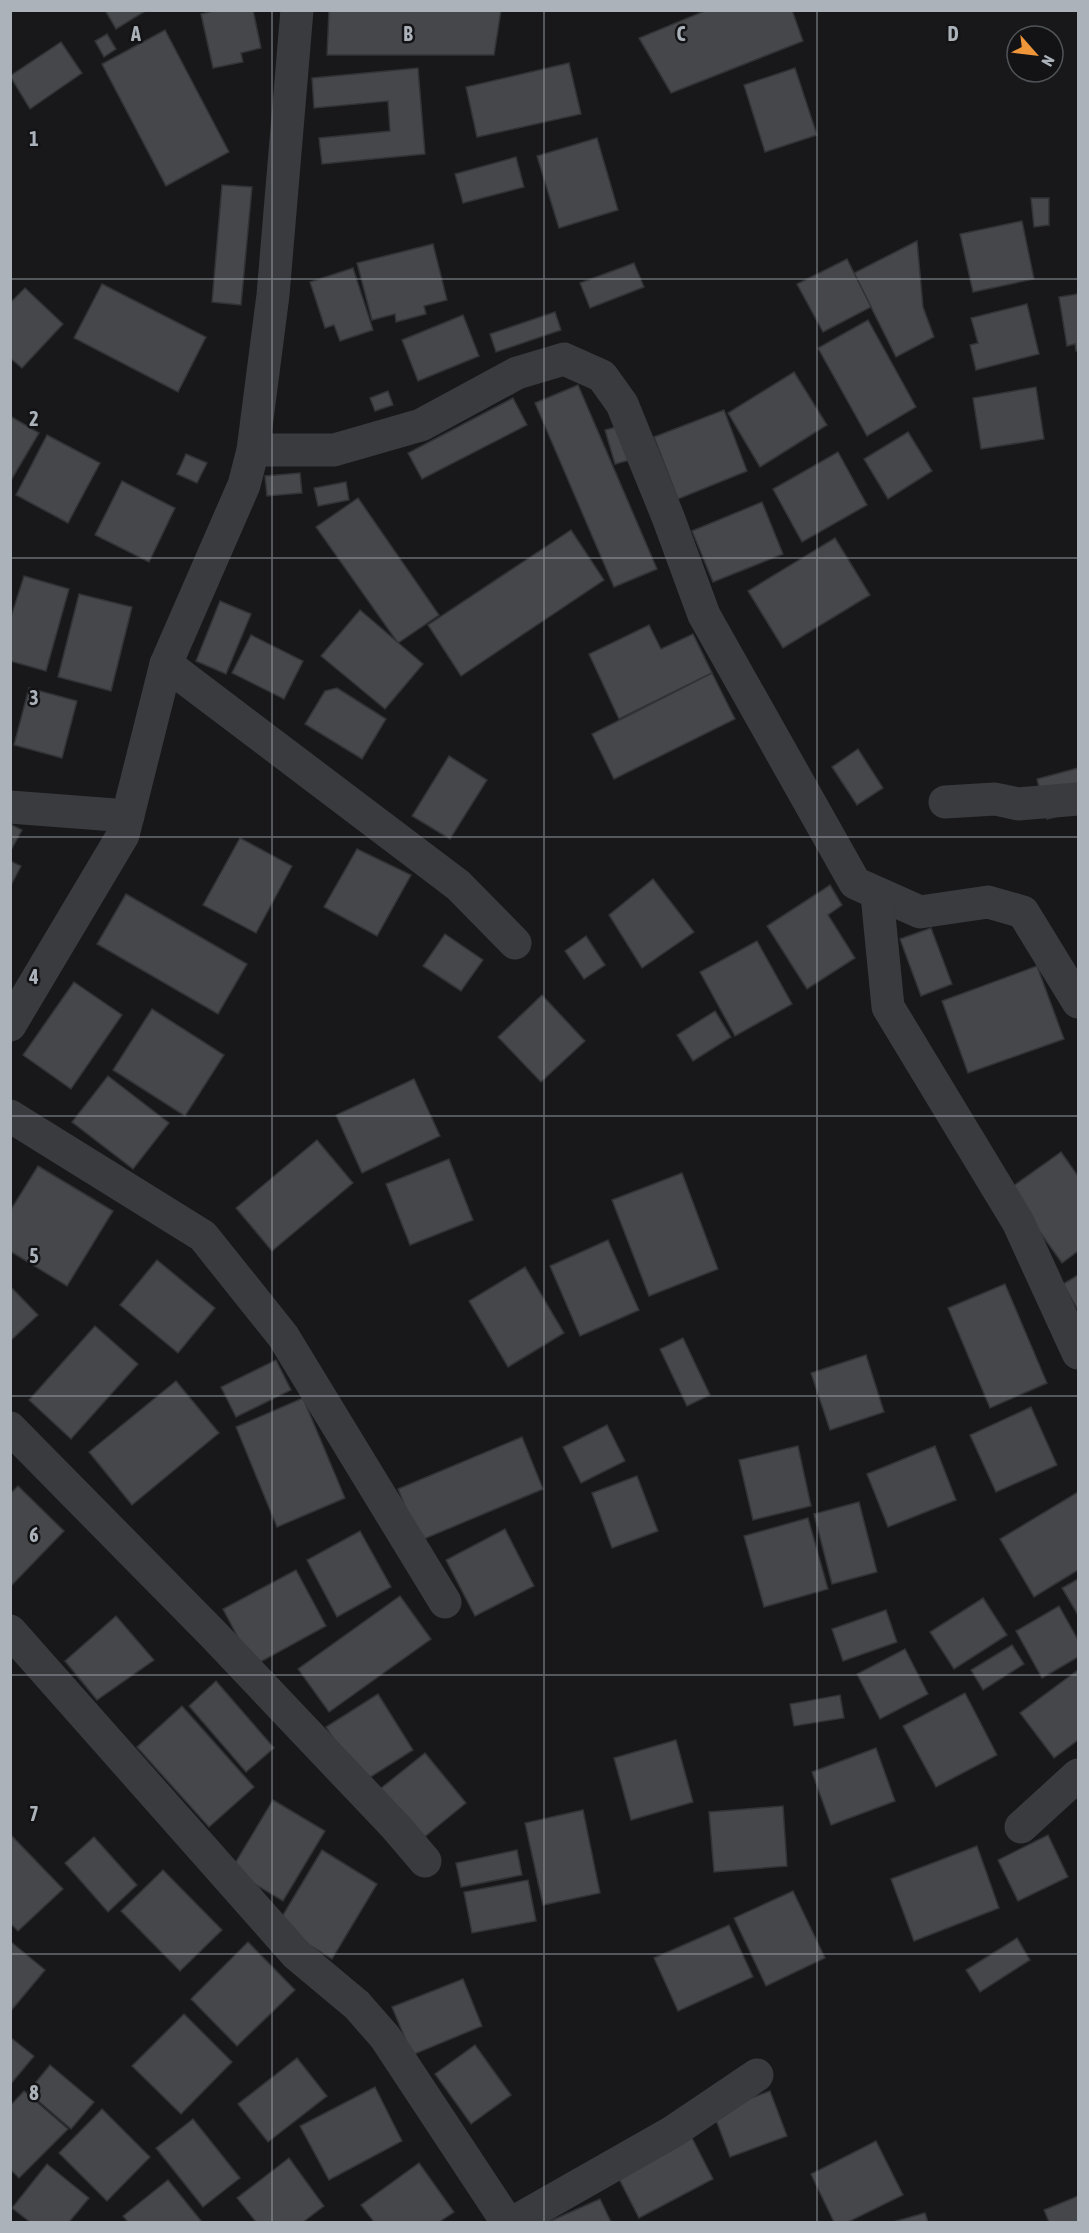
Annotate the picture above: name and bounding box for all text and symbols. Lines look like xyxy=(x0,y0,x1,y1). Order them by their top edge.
text: A xyxy=(130,22,141,45)
text: B xyxy=(403,22,413,45)
text: C xyxy=(677,22,686,45)
text: D xyxy=(947,22,959,45)
north arrow xyxy=(1005,24,1065,84)
text: N xyxy=(1038,53,1058,69)
text: 1 xyxy=(29,127,39,150)
text: 2 xyxy=(29,407,39,430)
text: 3 xyxy=(29,686,39,709)
text: 4 xyxy=(28,965,39,988)
text: 5 xyxy=(29,1244,39,1267)
text: 6 xyxy=(29,1523,39,1546)
text: 7 xyxy=(29,1802,39,1825)
text: 8 xyxy=(29,2081,39,2104)

